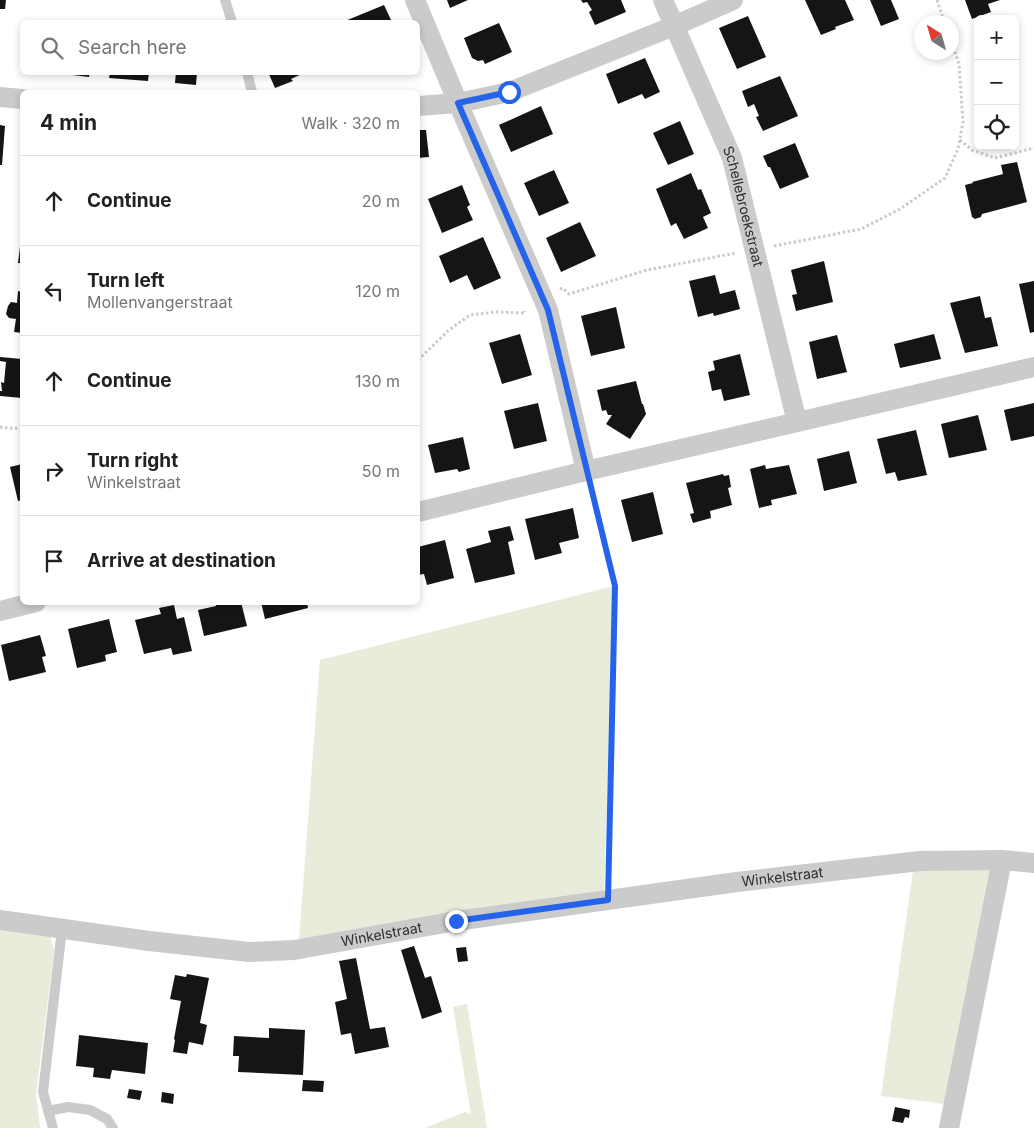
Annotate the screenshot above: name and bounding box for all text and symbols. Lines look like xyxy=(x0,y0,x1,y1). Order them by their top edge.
north arrow xyxy=(914,15,959,60)
map controls xyxy=(974,15,1019,150)
button: + xyxy=(974,15,1019,60)
search box xyxy=(20,20,420,75)
icon: search xyxy=(38,34,66,62)
text: Search here xyxy=(78,36,187,59)
button: − xyxy=(974,60,1019,105)
route start xyxy=(498,81,521,104)
button: locate xyxy=(974,105,1019,150)
text: 4 min xyxy=(40,110,97,135)
text: Walk · 320 m xyxy=(302,113,400,133)
street label: Schellebroekstraat xyxy=(720,143,768,269)
icon: ahead xyxy=(40,187,68,215)
text: Continue xyxy=(87,189,172,212)
text: 20 m xyxy=(362,191,400,211)
text: Turn left xyxy=(87,269,165,292)
icon: left xyxy=(40,277,68,305)
text: 120 m xyxy=(355,281,400,301)
text: Mollenvangerstraat xyxy=(87,292,233,312)
icon: ahead xyxy=(40,367,68,395)
text: Continue xyxy=(87,369,172,392)
text: 130 m xyxy=(355,371,400,391)
text: Turn right xyxy=(87,449,178,472)
icon: right xyxy=(40,457,68,485)
text: 50 m xyxy=(362,461,400,481)
text: Winkelstraat xyxy=(87,472,181,492)
icon: arrive xyxy=(40,547,68,575)
text: Arrive at destination xyxy=(87,549,276,572)
street label: Winkelstraat xyxy=(741,863,824,889)
route end xyxy=(445,910,468,933)
street label: Winkelstraat xyxy=(340,918,424,949)

